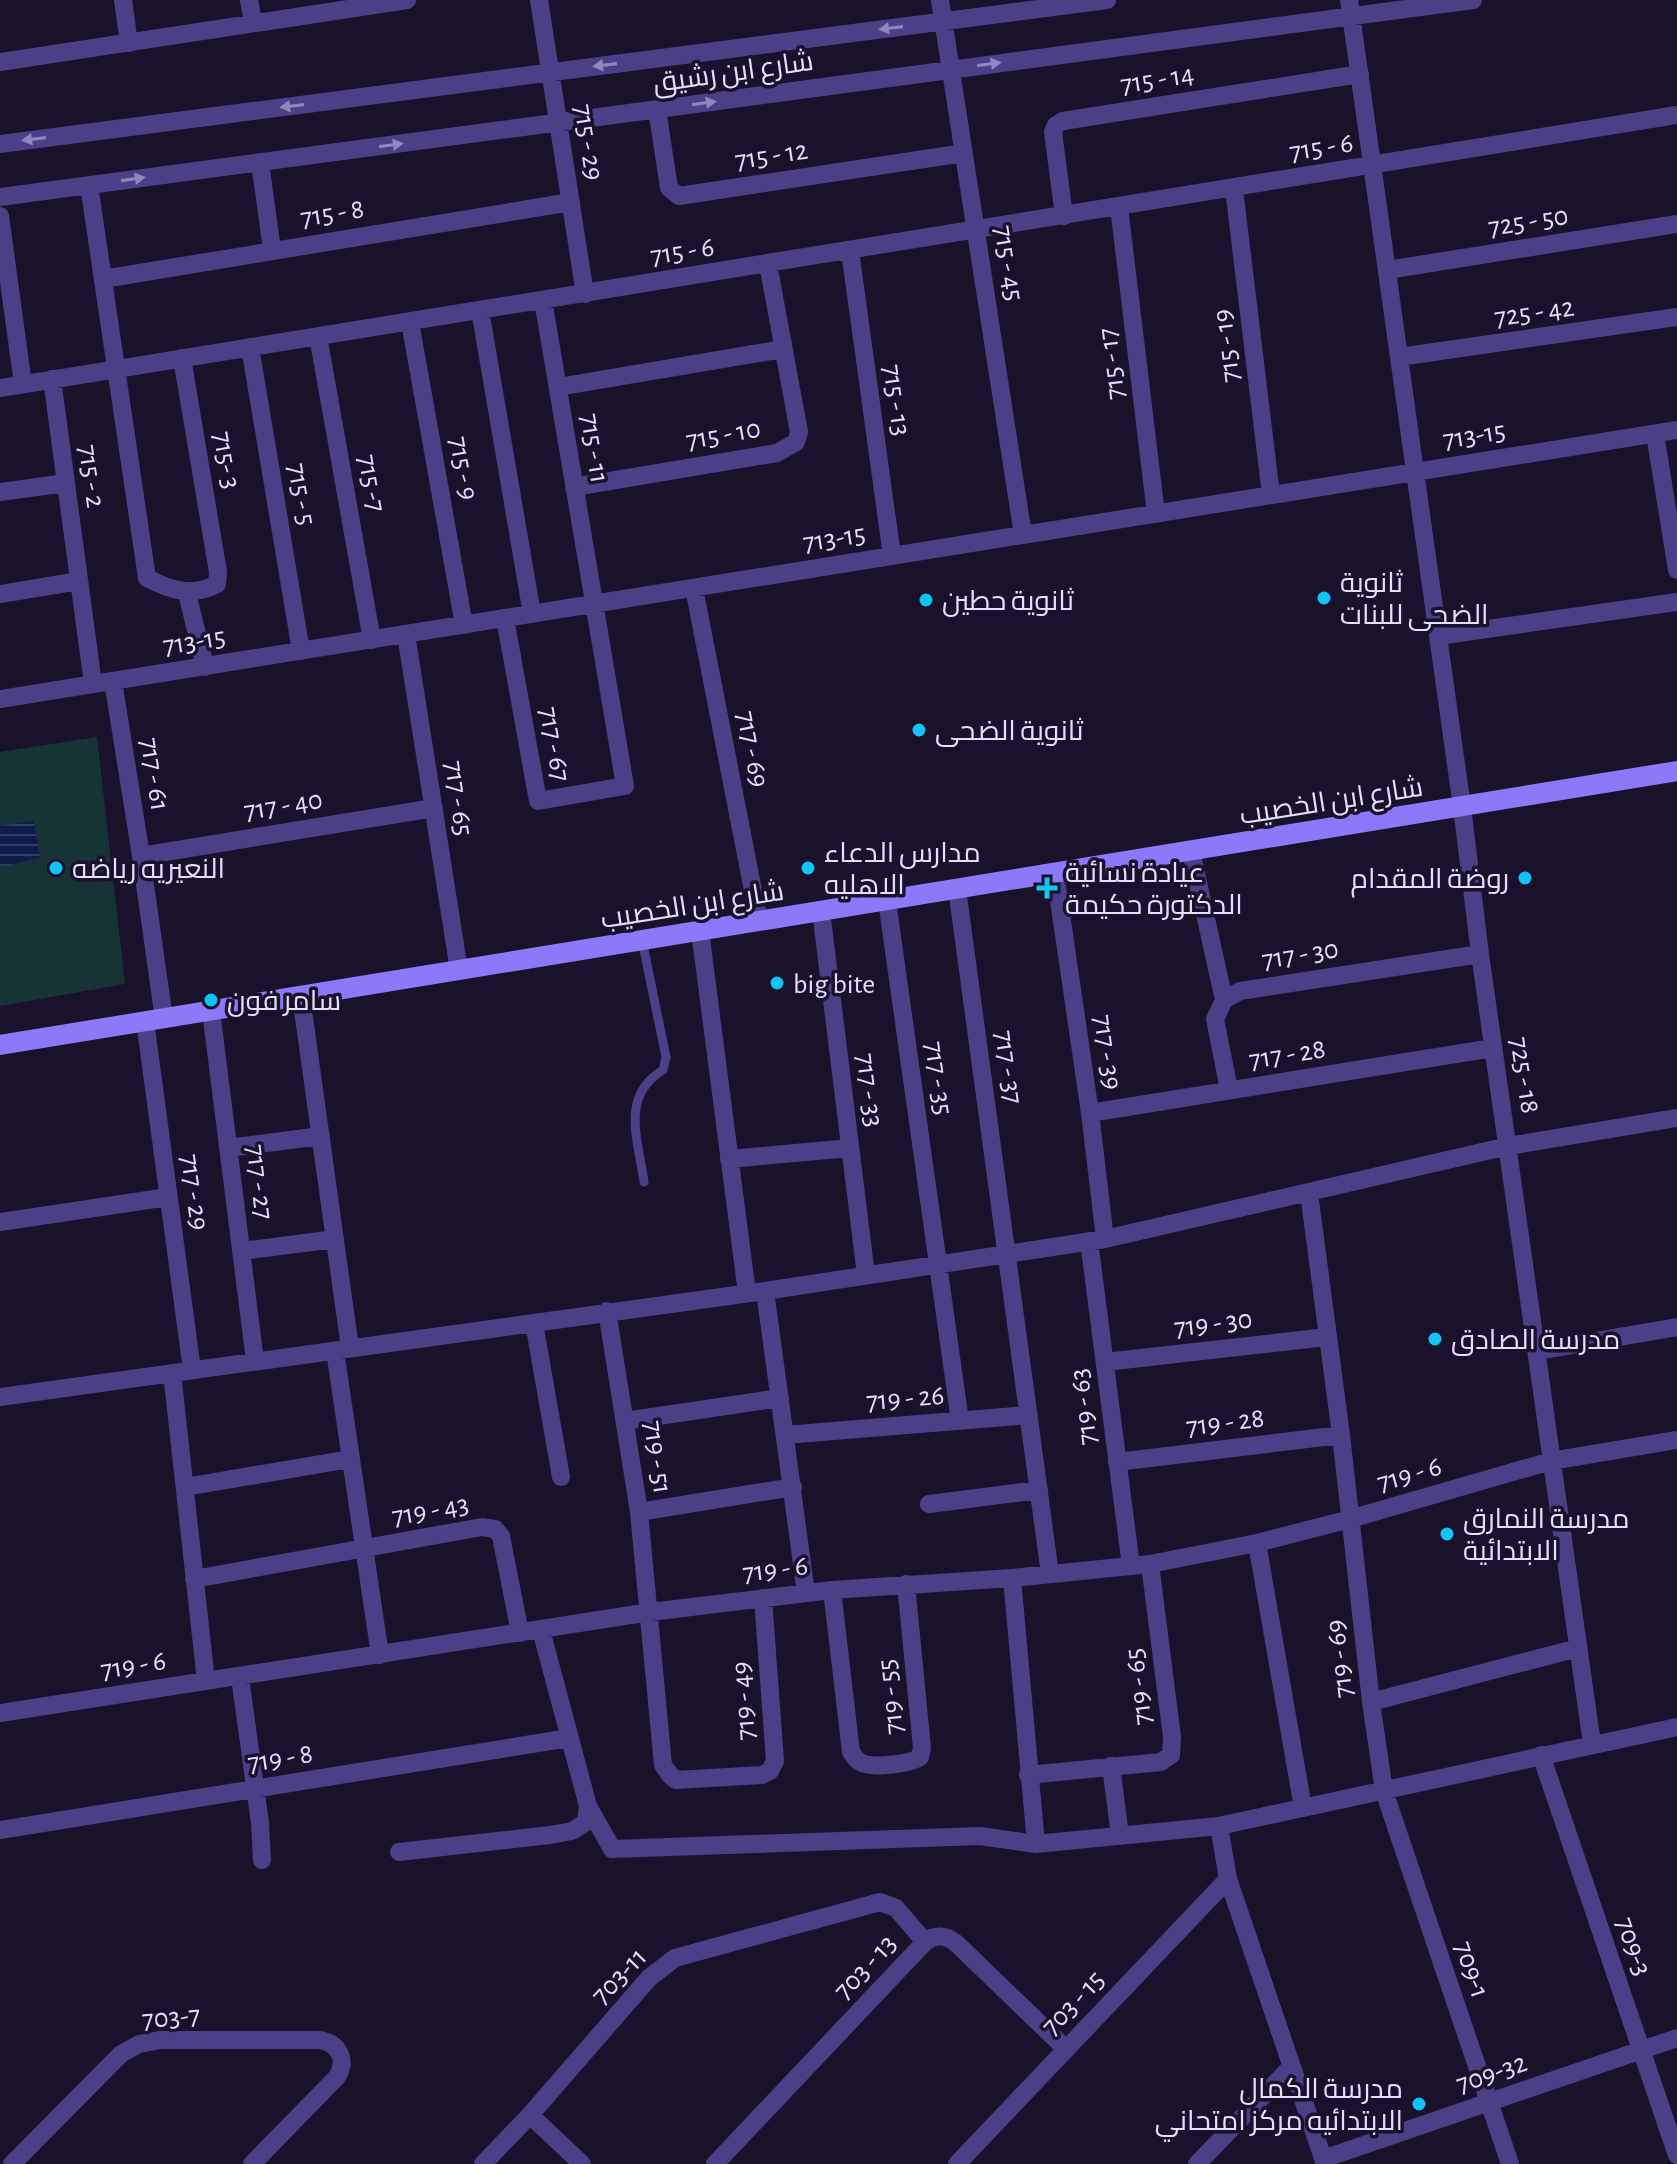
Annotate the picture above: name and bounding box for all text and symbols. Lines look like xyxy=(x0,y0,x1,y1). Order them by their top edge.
one-way arrow xyxy=(878,22,903,35)
street label: شارع ابن رشيق xyxy=(651,47,816,101)
one-way arrow xyxy=(977,58,1002,71)
one-way arrow xyxy=(592,59,617,72)
street label: 715 - 14 xyxy=(1119,60,1196,100)
one-way arrow xyxy=(692,96,717,109)
one-way arrow xyxy=(279,99,304,112)
street label: 715 - 29 xyxy=(568,102,608,182)
street label: 715 - 6 xyxy=(1288,129,1355,167)
one-way arrow xyxy=(21,133,46,146)
street label: 715 - 12 xyxy=(733,136,810,176)
one-way arrow xyxy=(378,138,403,151)
one-way arrow xyxy=(121,172,146,185)
street label: 715 - 8 xyxy=(298,195,366,233)
street label: 725 - 50 xyxy=(1486,202,1570,242)
street label: 715 - 45 xyxy=(988,224,1028,303)
street label: 715 - 6 xyxy=(649,233,716,271)
street label: 725 - 42 xyxy=(1493,294,1576,332)
street label: 715 - 19 xyxy=(1209,308,1245,384)
street label: 715 - 17 xyxy=(1094,326,1130,401)
street label: 715 - 13 xyxy=(877,363,915,438)
street label: 715 - 11 xyxy=(575,411,613,485)
street label: 715 - 10 xyxy=(684,415,763,455)
street label: 713-15 xyxy=(1441,417,1508,455)
street label: 715- 3 xyxy=(207,429,245,491)
street label: 715 - 9 xyxy=(444,434,482,502)
street label: 715 - 2 xyxy=(73,443,109,510)
street label: 715 -7 xyxy=(352,452,390,514)
street label: 715 - 5 xyxy=(282,461,320,528)
street label: 713-15 xyxy=(801,520,868,558)
place label: ثانوية الضحى للبنات xyxy=(1340,569,1489,631)
place label: ثانوية حطين xyxy=(942,587,1075,617)
marker: ثانوية الضحى للبنات xyxy=(1315,589,1333,607)
marker: ثانوية حطين xyxy=(917,591,935,609)
street label: 713-15 xyxy=(161,623,228,661)
street label: 717 - 67 xyxy=(534,705,574,784)
street label: 717 - 69 xyxy=(731,709,773,790)
place label: ثانوية الضحى xyxy=(935,717,1084,747)
marker: ثانوية الضحى xyxy=(910,721,928,739)
street label: 717 - 61 xyxy=(134,736,174,813)
street label: 717 - 65 xyxy=(439,759,477,838)
street label: شارع ابن الخصيب xyxy=(1238,773,1425,833)
street label: 717 - 40 xyxy=(242,786,325,826)
place label: مدارس الدعاء الاهليه xyxy=(824,840,981,900)
place label: النعيريه رياضه xyxy=(72,856,225,884)
marker: النعيريه رياضه xyxy=(47,859,65,877)
marker: مدارس الدعاء الاهليه xyxy=(799,859,817,877)
place label: عيادة نسائية الدكتورة حكيمة xyxy=(1065,860,1243,920)
place label: روضة المقدام xyxy=(1351,866,1509,898)
marker: روضة المقدام xyxy=(1516,869,1534,887)
street label: شارع ابن الخصيب xyxy=(599,877,786,937)
marker: عيادة نسائية الدكتورة حكيمة xyxy=(1036,877,1058,899)
street label: 717 - 30 xyxy=(1260,935,1341,975)
place label: big bite xyxy=(793,971,875,999)
marker: big bite xyxy=(768,974,786,992)
place label: سامر فون xyxy=(227,988,341,1017)
marker: سامر فون xyxy=(202,991,220,1009)
street label: 717 - 39 xyxy=(1088,1013,1126,1092)
street label: 717 - 37 xyxy=(989,1029,1027,1106)
street label: 717 - 28 xyxy=(1247,1035,1327,1075)
street label: 725 - 18 xyxy=(1504,1035,1544,1115)
street label: 717 - 35 xyxy=(919,1040,957,1117)
street label: 717 - 33 xyxy=(851,1052,887,1129)
street label: 717 - 27 xyxy=(241,1143,277,1221)
street label: 717 - 29 xyxy=(175,1152,213,1232)
street label: 719 - 30 xyxy=(1173,1305,1254,1343)
place label: مدرسة الصادق xyxy=(1451,1327,1620,1356)
marker: مدرسة الصادق xyxy=(1426,1330,1444,1348)
street label: 719 - 63 xyxy=(1065,1367,1103,1447)
street label: 719 - 26 xyxy=(865,1382,945,1416)
street label: 719 - 28 xyxy=(1185,1404,1266,1442)
street label: 719 - 51 xyxy=(638,1419,676,1496)
street label: 719 - 6 xyxy=(1374,1452,1445,1497)
street label: 719 - 43 xyxy=(390,1490,471,1531)
place label: مدرسة النمارق الابتدائية xyxy=(1463,1506,1629,1566)
marker: مدرسة النمارق الابتدائية xyxy=(1438,1525,1456,1543)
street label: 719 - 6 xyxy=(741,1552,809,1588)
street label: 719 - 69 xyxy=(1321,1618,1359,1699)
street label: 719 - 6 xyxy=(99,1647,168,1685)
street label: 719 - 65 xyxy=(1120,1647,1158,1727)
street label: 719 - 55 xyxy=(873,1658,909,1736)
street label: 719 - 49 xyxy=(727,1661,761,1741)
street label: 719 - 8 xyxy=(246,1740,315,1778)
street label: 709-3 xyxy=(1610,1914,1656,1979)
street label: 703 - 13 xyxy=(829,1930,902,2005)
street label: 709-1 xyxy=(1448,1938,1494,2002)
street label: 703-11 xyxy=(586,1943,652,2010)
street label: 703 - 15 xyxy=(1037,1966,1110,2041)
street label: 703-7 xyxy=(141,2002,201,2034)
street label: 709-32 xyxy=(1453,2049,1530,2099)
place label: مدرسة الكمال الابتدائيه مركز امتحاني xyxy=(1155,2076,1403,2142)
marker: مدرسة الكمال الابتدائيه مركز امتحاني xyxy=(1410,2095,1428,2113)

